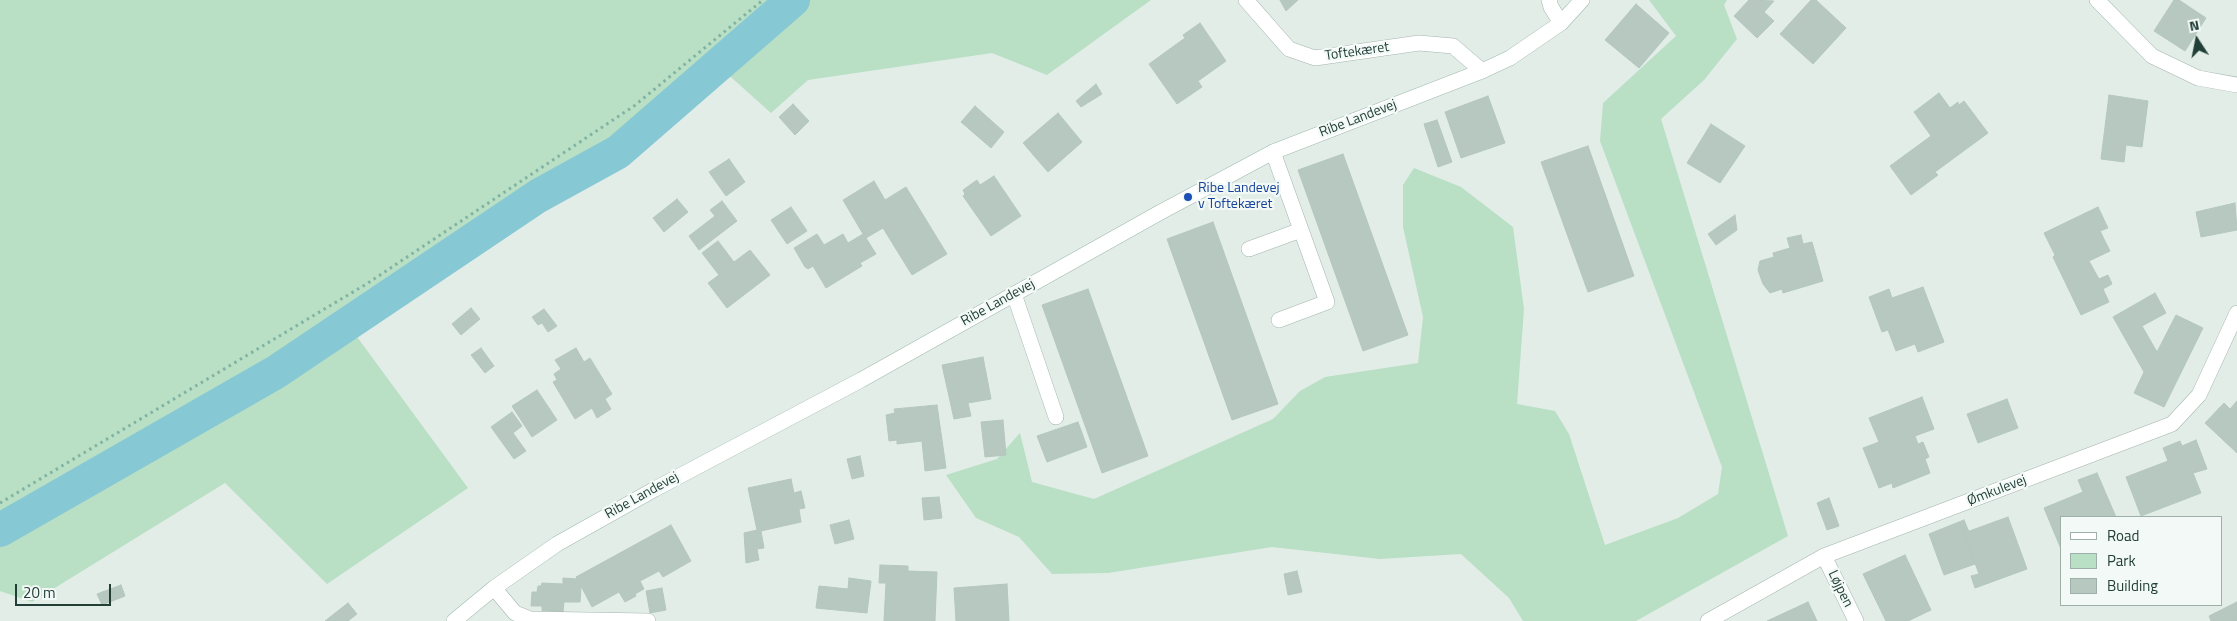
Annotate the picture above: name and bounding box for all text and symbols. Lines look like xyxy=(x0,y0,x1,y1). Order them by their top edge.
text: N xyxy=(2187,14,2201,36)
north arrow xyxy=(2172,15,2222,65)
street label: Toftekæret xyxy=(1324,39,1390,65)
street label: Ribe Landevej xyxy=(1317,97,1399,141)
place label: Ribe Landevej v Toftekæret xyxy=(1198,181,1280,213)
marker: Ribe Landevej v Toftekæret xyxy=(1182,191,1194,203)
street label: Ribe Landevej xyxy=(958,276,1038,330)
street label: Ribe Landevej xyxy=(602,469,682,523)
street label: Ømkulevej xyxy=(1965,472,2029,510)
legend xyxy=(2060,516,2222,606)
text: Road xyxy=(2107,524,2139,547)
text: Park xyxy=(2107,549,2136,572)
street label: Løjpen xyxy=(1824,568,1856,610)
scale bar xyxy=(18,574,114,606)
text: Building xyxy=(2107,574,2158,597)
text: 20 m xyxy=(23,581,56,604)

